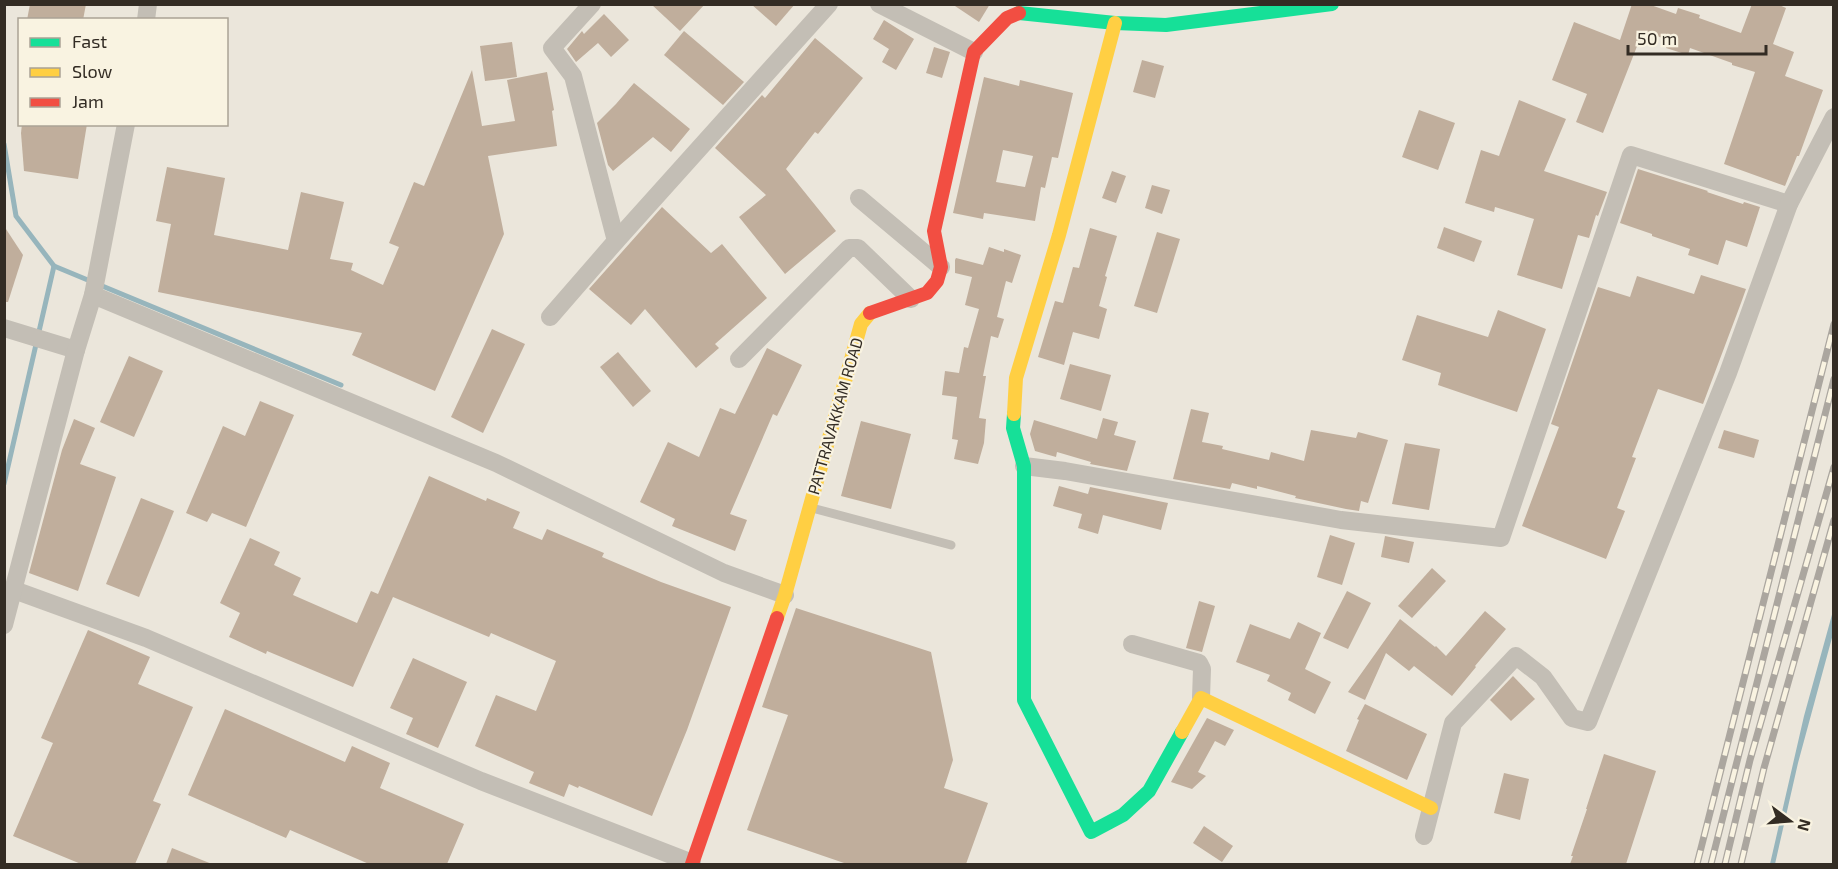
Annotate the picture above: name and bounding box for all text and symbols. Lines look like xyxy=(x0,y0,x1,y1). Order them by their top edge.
legend xyxy=(18,18,228,126)
scale bar xyxy=(1628,18,1766,56)
text: 50 m xyxy=(1637,27,1677,49)
text: Fast xyxy=(72,30,107,52)
text: Slow xyxy=(72,60,113,82)
text: Jam xyxy=(72,90,104,112)
street label: PATTRAVAKKAM ROAD xyxy=(803,335,866,497)
north arrow xyxy=(1760,791,1820,851)
text: N xyxy=(1794,817,1816,833)

